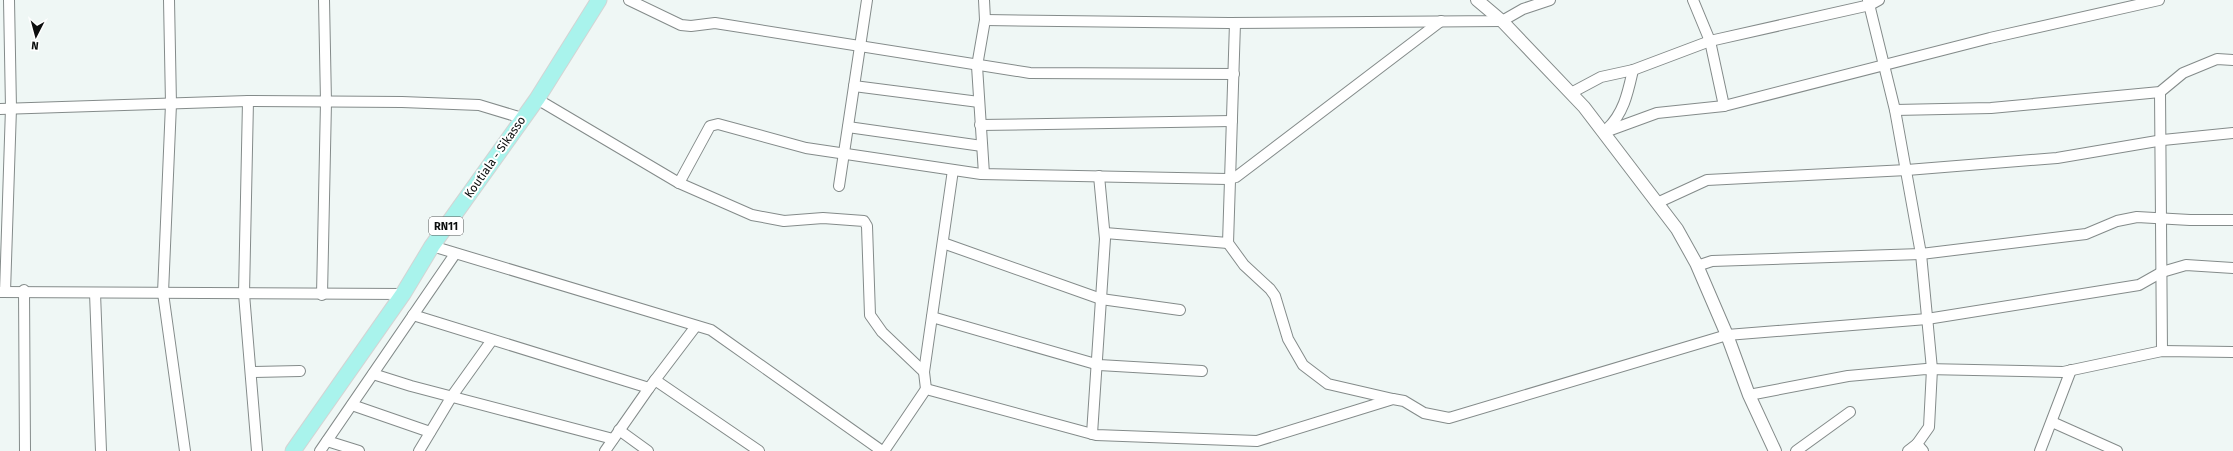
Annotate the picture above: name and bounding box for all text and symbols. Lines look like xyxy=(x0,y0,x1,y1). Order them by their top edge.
north arrow xyxy=(16,16,56,56)
text: N xyxy=(31,39,39,52)
street label: Koutiala - Sikasso xyxy=(462,113,528,201)
road number: RN11 xyxy=(429,217,463,235)

